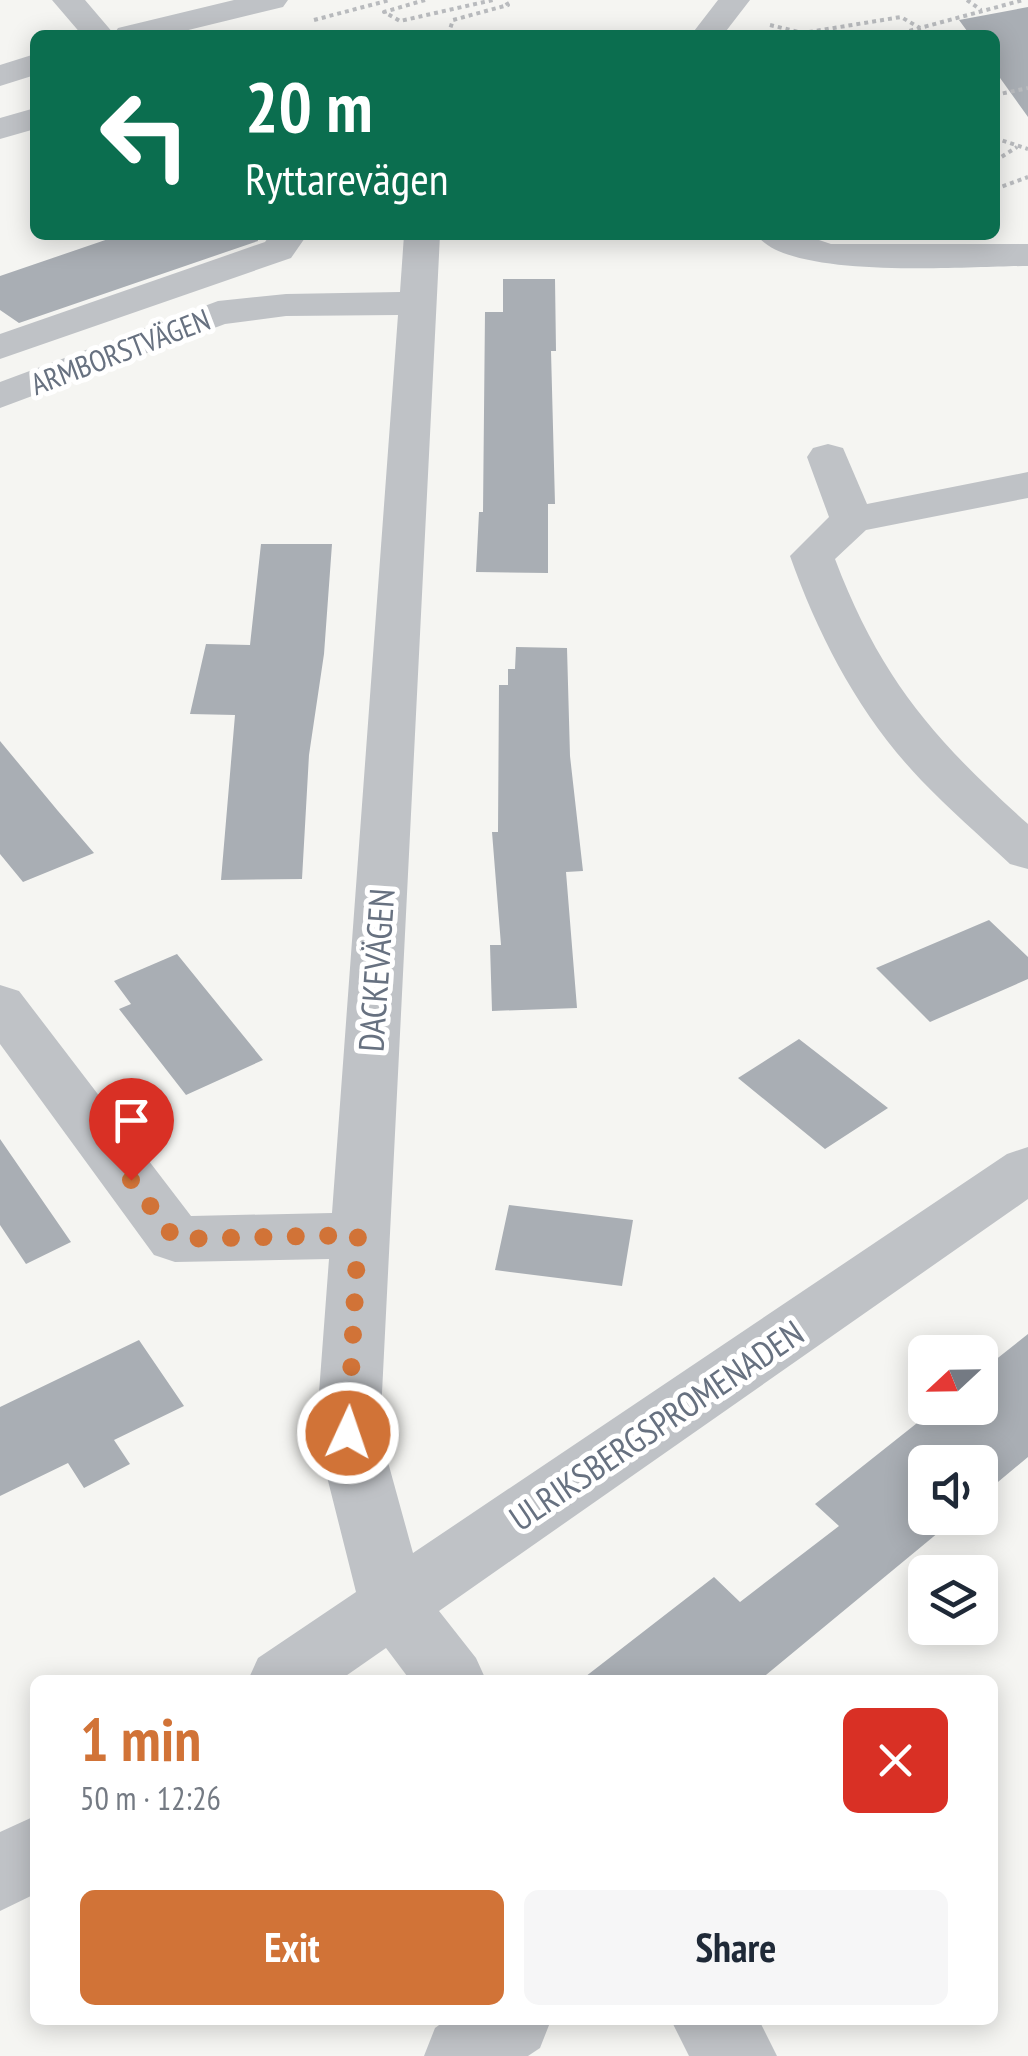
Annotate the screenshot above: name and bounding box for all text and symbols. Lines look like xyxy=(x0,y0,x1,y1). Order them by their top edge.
text: 20 m xyxy=(245,61,373,151)
icon: left xyxy=(80,70,210,200)
text: Ryttarevägen xyxy=(245,149,449,207)
street label: ARMBORSTVÄGEN xyxy=(25,299,215,403)
street label: DACKEVÄGEN xyxy=(347,887,405,1053)
pin xyxy=(89,1078,174,1181)
icon: arrive xyxy=(104,1093,159,1148)
street label: ULRIKSBERGSPROMENADEN xyxy=(500,1309,812,1541)
north arrow xyxy=(908,1335,998,1425)
map controls xyxy=(908,1335,998,1645)
position arrow xyxy=(296,1381,400,1485)
button: sound xyxy=(908,1445,998,1535)
button: layers xyxy=(908,1555,998,1645)
text: 1 min xyxy=(80,1700,201,1778)
button: close xyxy=(843,1708,948,1813)
text: 50 m · 12:26 xyxy=(80,1777,221,1819)
button: Exit xyxy=(80,1890,504,2005)
button: Share xyxy=(524,1890,948,2005)

